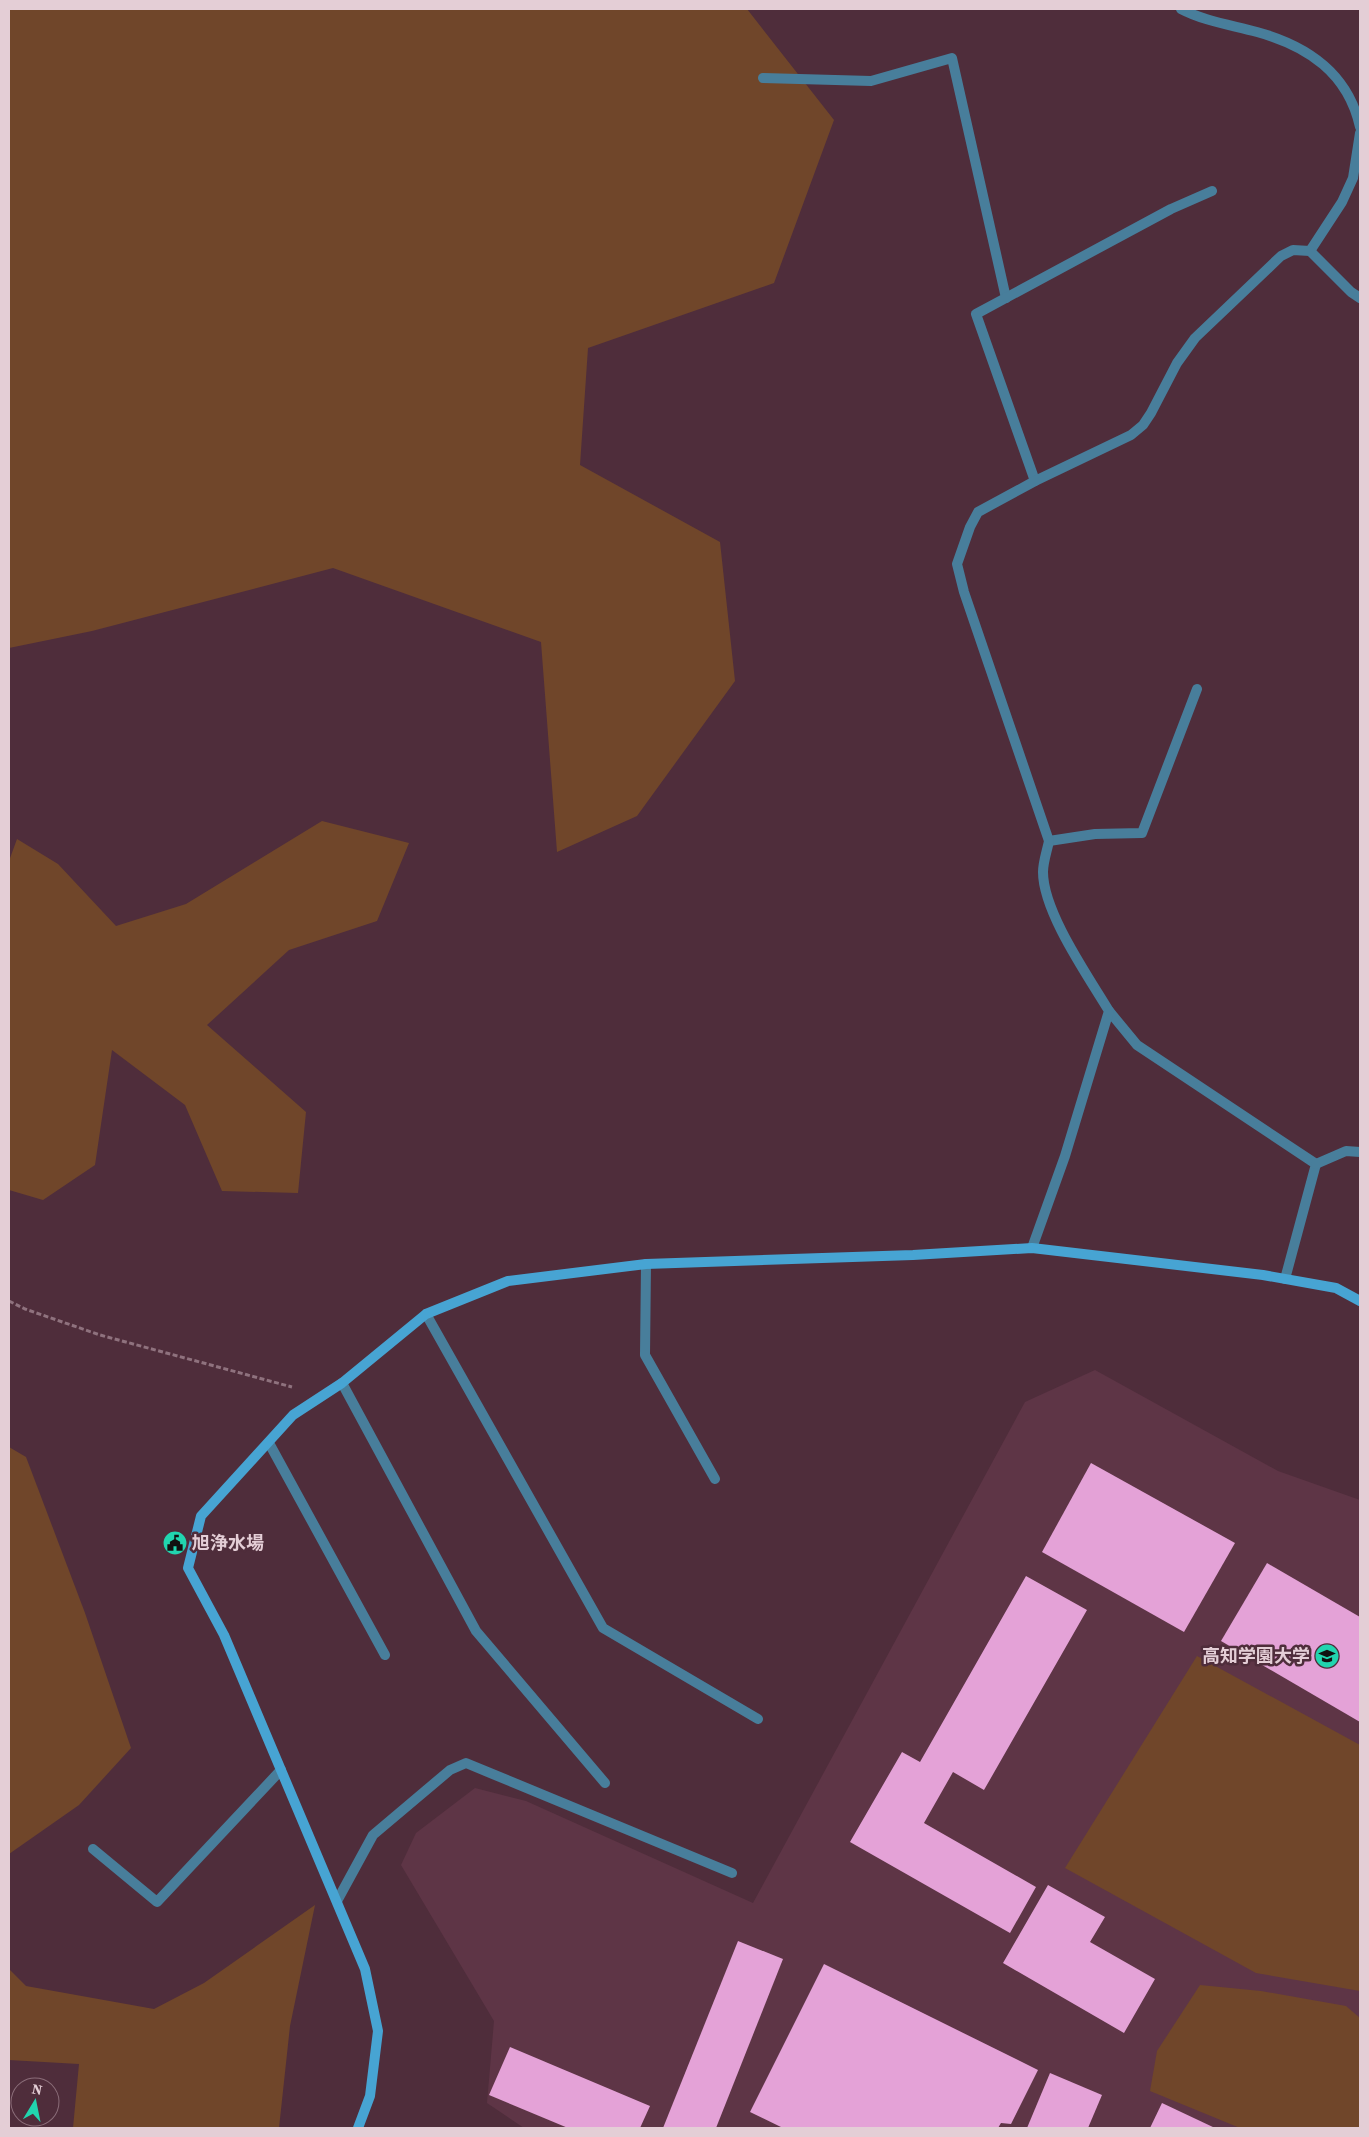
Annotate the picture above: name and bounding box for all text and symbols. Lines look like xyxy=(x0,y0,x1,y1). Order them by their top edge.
public building icon: 旭浄水場 xyxy=(162,1530,188,1556)
place label: 旭浄水場 xyxy=(192,1530,264,1555)
place label: 高知学園大学 xyxy=(1202,1643,1310,1668)
school or university icon: 高知学園大学 xyxy=(1314,1643,1340,1669)
north arrow xyxy=(10,2077,60,2127)
text: N xyxy=(30,2078,44,2100)

